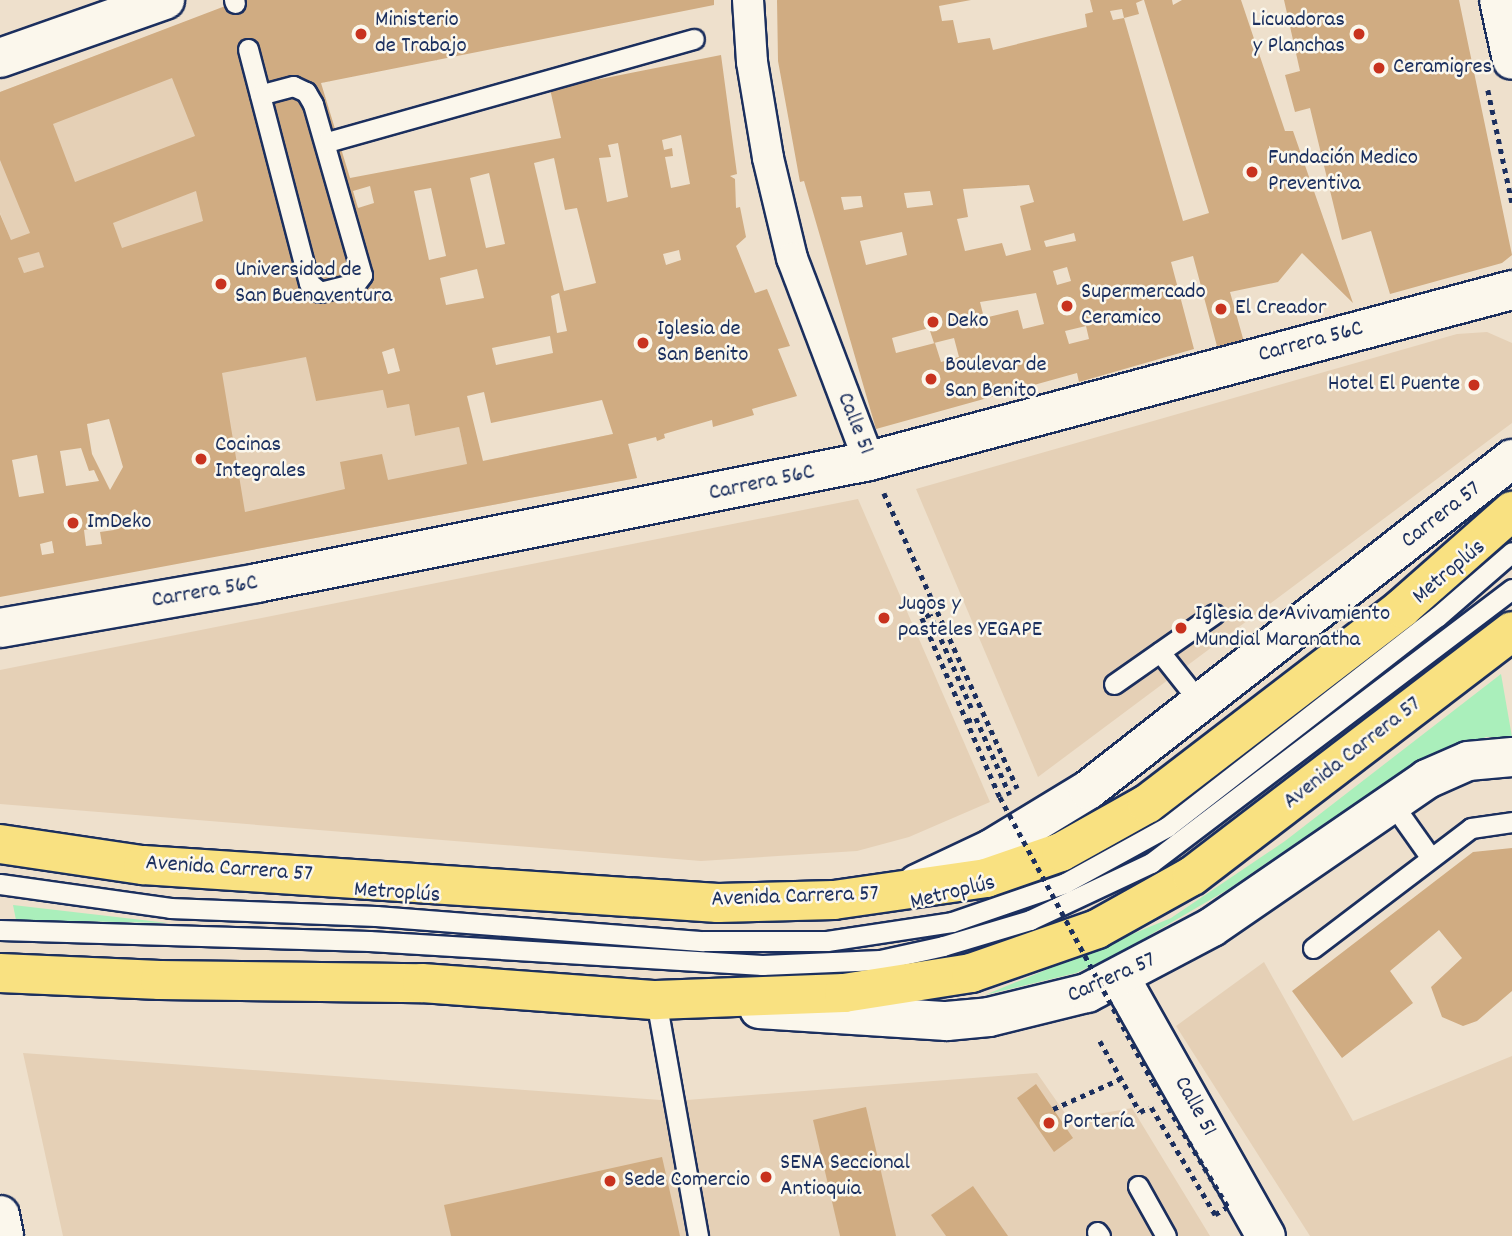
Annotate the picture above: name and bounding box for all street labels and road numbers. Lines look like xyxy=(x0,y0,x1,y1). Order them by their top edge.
street label: Carrera 56C xyxy=(1256,316,1366,370)
street label: Calle 51 xyxy=(829,389,879,459)
street label: Carrera 56C xyxy=(707,459,817,509)
street label: Carrera 57 xyxy=(1397,476,1487,556)
street label: Metroplús xyxy=(1408,535,1492,611)
street label: Carrera 56C xyxy=(150,570,260,616)
street label: Avenida Carrera 57 xyxy=(1279,692,1427,816)
street label: Avenida Carrera 57 xyxy=(145,850,313,890)
street label: Metroplús xyxy=(908,870,998,918)
street label: Metroplús xyxy=(353,877,441,911)
street label: Avenida Carrera 57 xyxy=(711,881,879,915)
street label: Carrera 57 xyxy=(1064,947,1160,1011)
street label: Calle 51 xyxy=(1166,1072,1222,1142)

